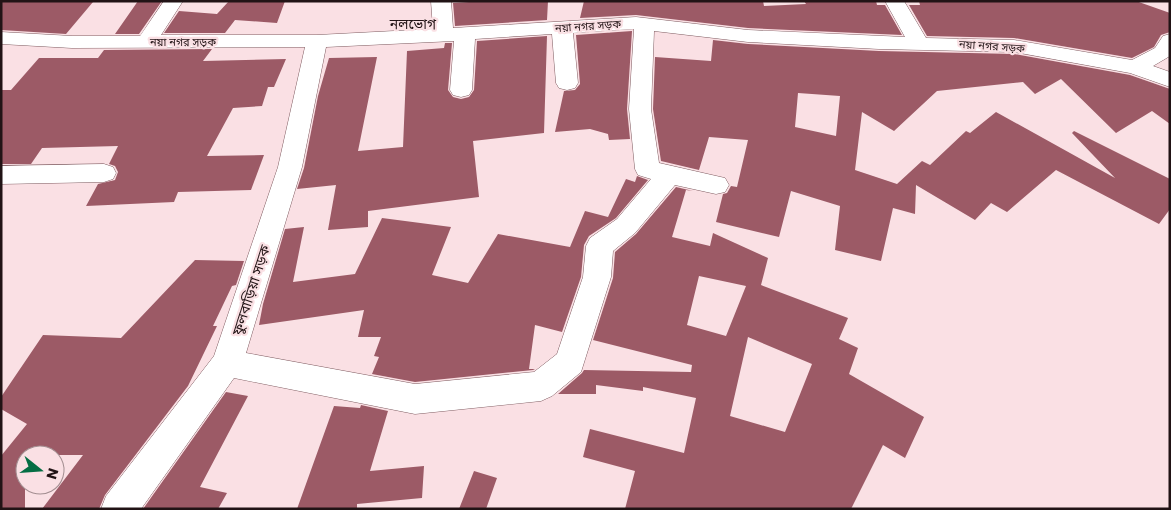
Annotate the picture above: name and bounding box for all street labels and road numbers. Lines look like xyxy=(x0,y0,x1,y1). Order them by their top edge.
street label: নয়া নগর সড়ক xyxy=(553,16,622,36)
street label: নয়া নগর সড়ক xyxy=(149,34,216,50)
street label: নয়া নগর সড়ক xyxy=(957,36,1026,56)
street label: ফুলবাড়িয়া সড়ক xyxy=(227,242,275,339)

